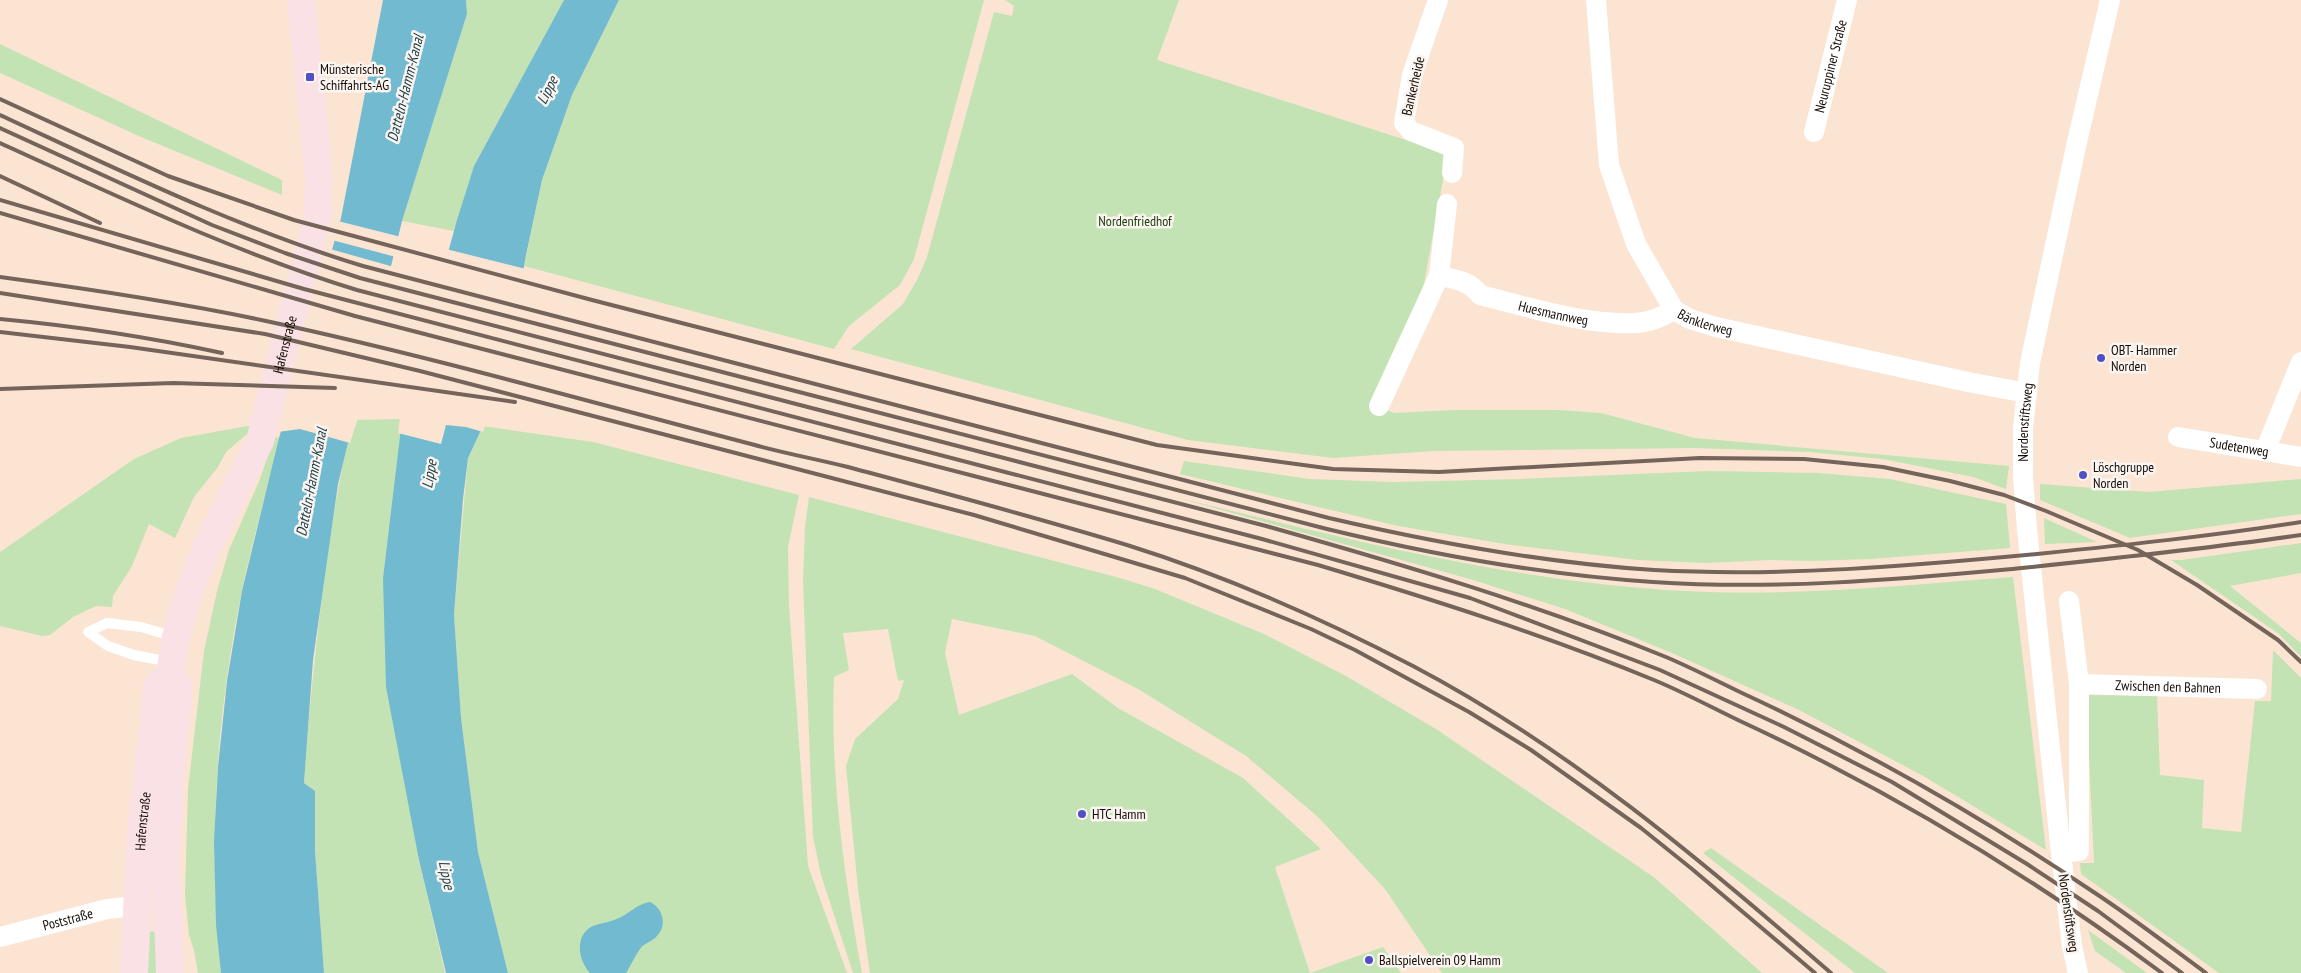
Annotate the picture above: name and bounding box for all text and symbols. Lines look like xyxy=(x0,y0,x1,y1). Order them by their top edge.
street label: Neuruppiner Straße xyxy=(1810,17,1851,114)
water label: Datteln-Hamm-Kanal xyxy=(383,31,428,144)
street label: Bankerheide xyxy=(1397,54,1429,117)
place label: Münsterische Schiffahrts-AG xyxy=(320,60,389,94)
marker: Münsterische Schiffahrts-AG xyxy=(304,71,316,83)
water label: Lippe xyxy=(532,72,562,107)
park label: Nordenfriedhof xyxy=(1098,212,1172,230)
street label: Huesmannweg xyxy=(1516,296,1590,329)
street label: Bänklerweg xyxy=(1674,305,1734,339)
street label: Hafenstraße xyxy=(269,313,301,375)
place label: OBT- Hammer Norden xyxy=(2111,341,2177,375)
marker: OBT- Hammer Norden xyxy=(2095,352,2107,364)
street label: Nordenstiftsweg xyxy=(2014,382,2037,462)
water label: Datteln-Hamm-Kanal xyxy=(291,425,331,538)
street label: Sudetenweg xyxy=(2208,433,2270,461)
water label: Lippe xyxy=(417,457,441,490)
place label: Löschgruppe Norden xyxy=(2093,458,2154,492)
marker: Löschgruppe Norden xyxy=(2077,469,2089,481)
street label: Zwischen den Bahnen xyxy=(2115,676,2221,697)
street label: Hafenstraße xyxy=(131,791,155,851)
place label: HTC Hamm xyxy=(1092,805,1146,823)
marker: HTC Hamm xyxy=(1076,808,1088,820)
water label: Lippe xyxy=(435,859,459,892)
street label: Nordenstiftsweg xyxy=(2055,873,2083,953)
street label: Poststraße xyxy=(41,904,95,934)
place label: Ballspielverein 09 Hamm xyxy=(1379,951,1501,969)
marker: Ballspielverein 09 Hamm xyxy=(1363,954,1375,966)

